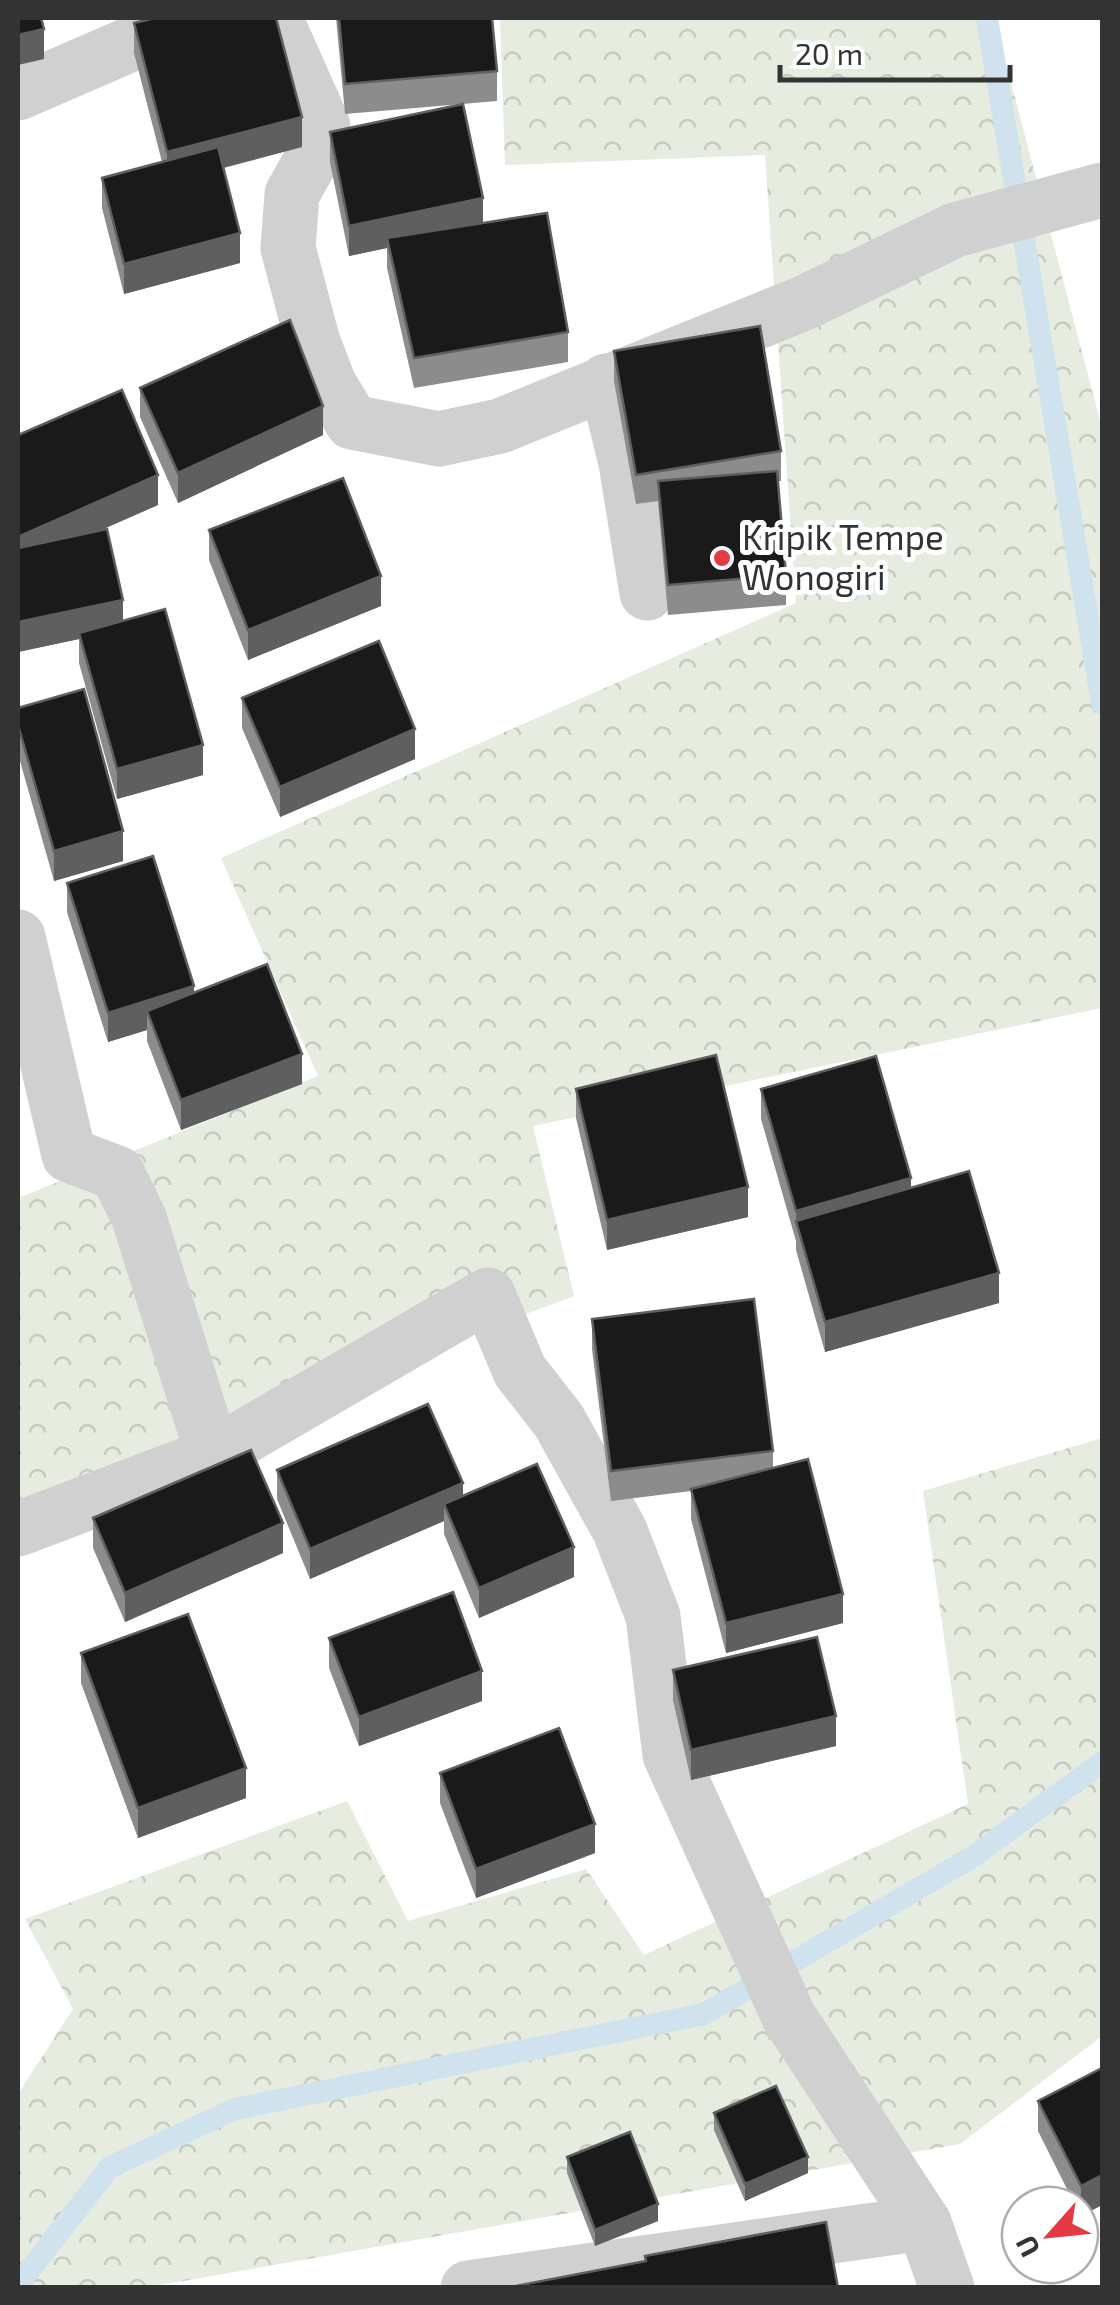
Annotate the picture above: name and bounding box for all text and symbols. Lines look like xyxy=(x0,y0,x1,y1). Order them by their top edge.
scale bar xyxy=(780,20,1010,82)
text: 20 m xyxy=(795,35,863,71)
place label: Kripik Tempe Wonogiri xyxy=(742,515,944,597)
marker: Kripik Tempe Wonogiri xyxy=(711,547,733,569)
north arrow xyxy=(1000,2185,1100,2285)
text: U xyxy=(1007,2231,1046,2263)

